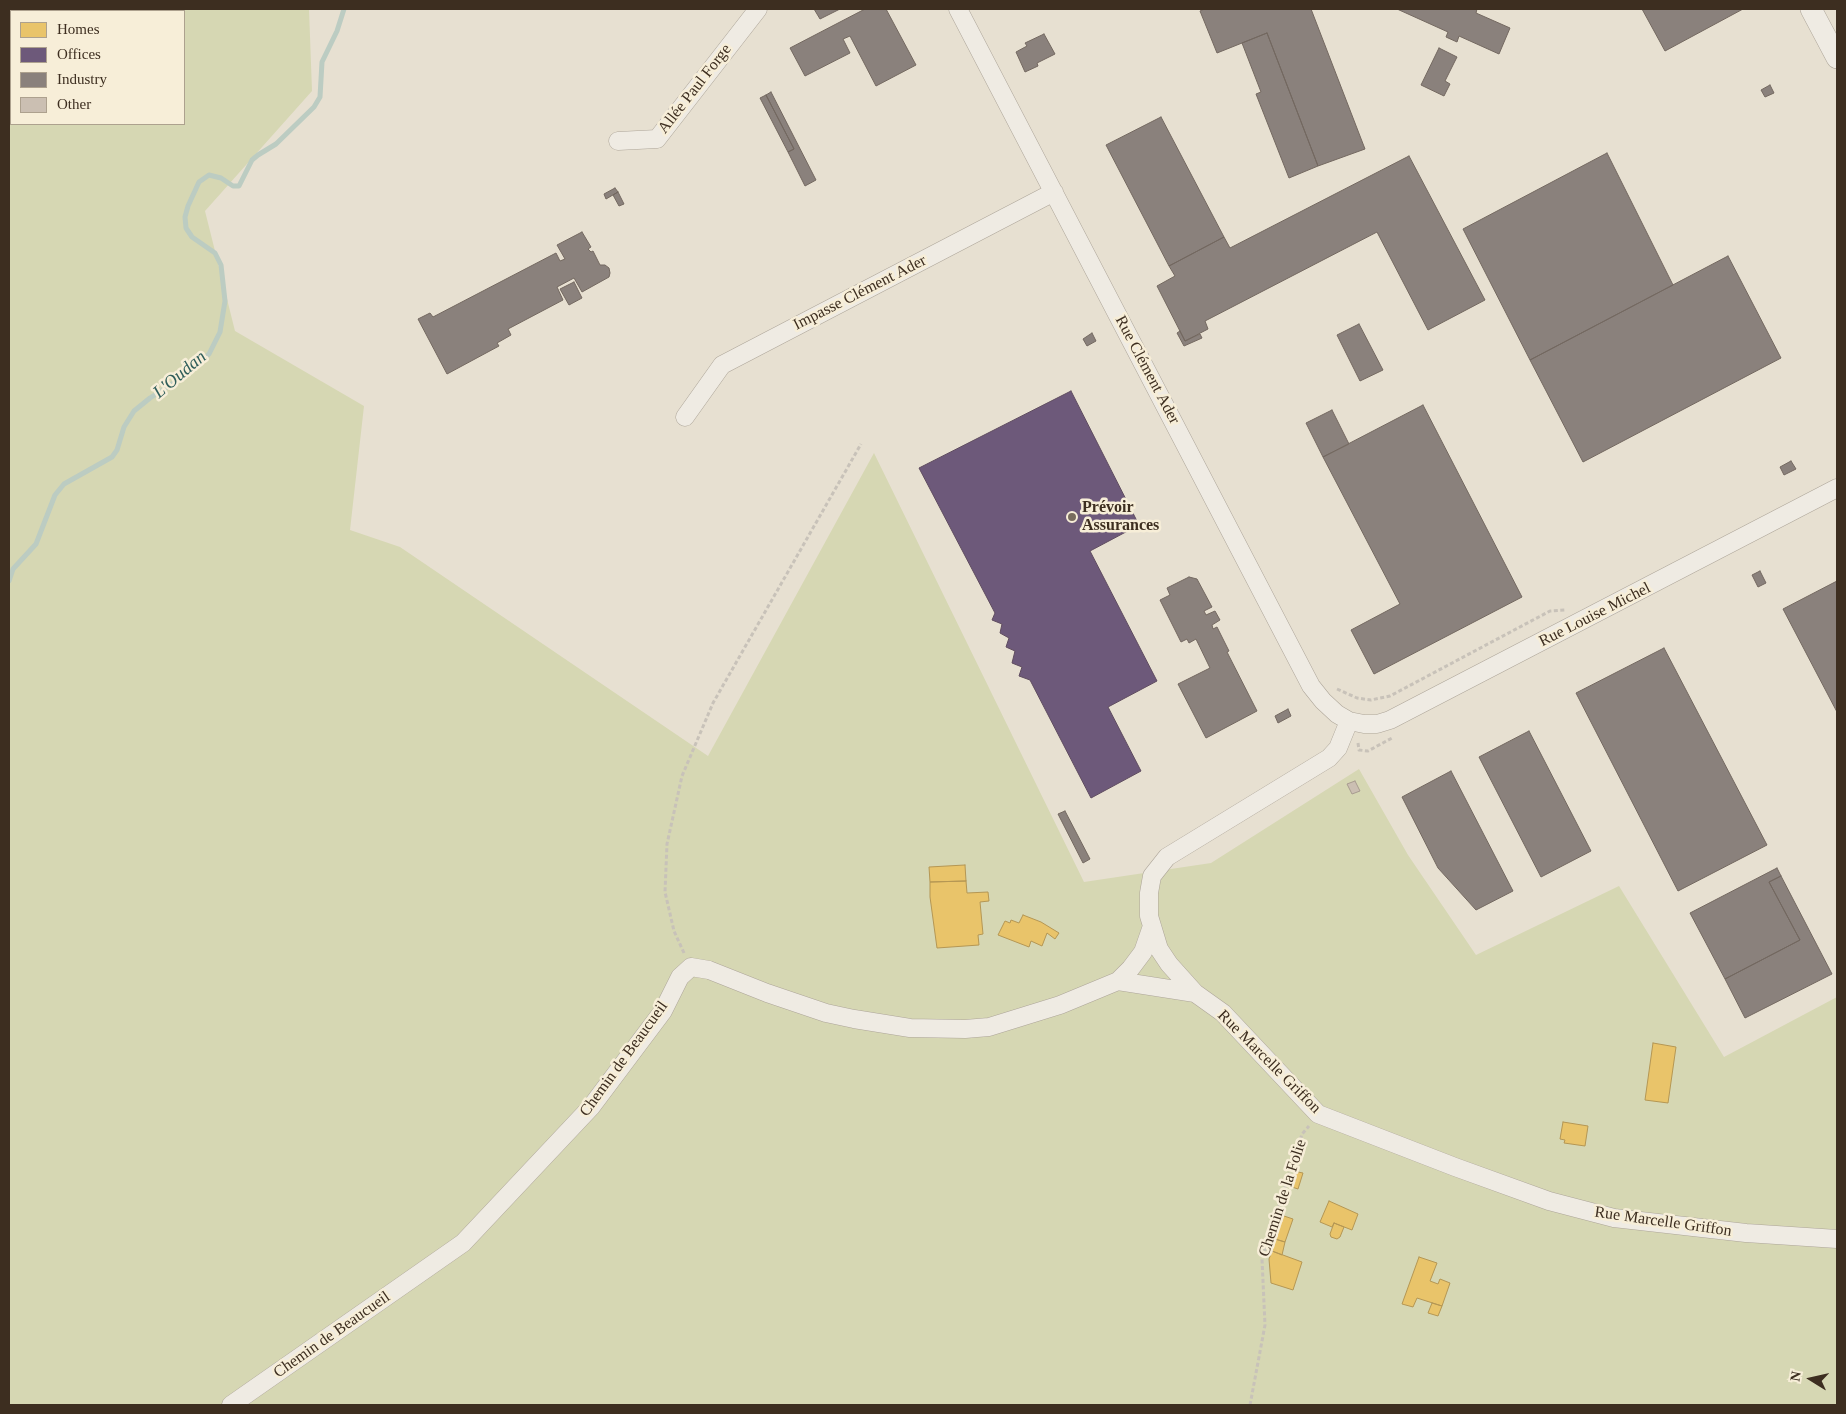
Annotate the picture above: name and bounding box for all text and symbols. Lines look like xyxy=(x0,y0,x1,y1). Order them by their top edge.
legend xyxy=(10,10,185,125)
text: Homes xyxy=(57,21,100,37)
street label: Allée Paul Forge xyxy=(654,40,736,138)
text: Offices xyxy=(57,46,101,62)
text: Industry xyxy=(57,71,107,87)
text: Other xyxy=(57,96,91,112)
street label: Impasse Clément Ader xyxy=(790,251,930,335)
street label: Rue Clément Ader xyxy=(1110,313,1184,427)
water label: L'Oudan xyxy=(149,347,211,403)
place label: Prévoir Assurances xyxy=(1082,498,1159,536)
marker: Prévoir Assurances xyxy=(1066,511,1078,523)
street label: Rue Louise Michel xyxy=(1536,579,1654,651)
street label: Chemin de Beaucueil xyxy=(576,998,672,1120)
street label: Rue Marcelle Griffon xyxy=(1213,1006,1325,1118)
street label: Chemin de la Folie xyxy=(1255,1137,1311,1259)
street label: Rue Marcelle Griffon xyxy=(1593,1203,1733,1241)
street label: Chemin de Beaucueil xyxy=(270,1288,394,1382)
north arrow xyxy=(1786,1354,1836,1404)
text: N xyxy=(1787,1370,1804,1383)

